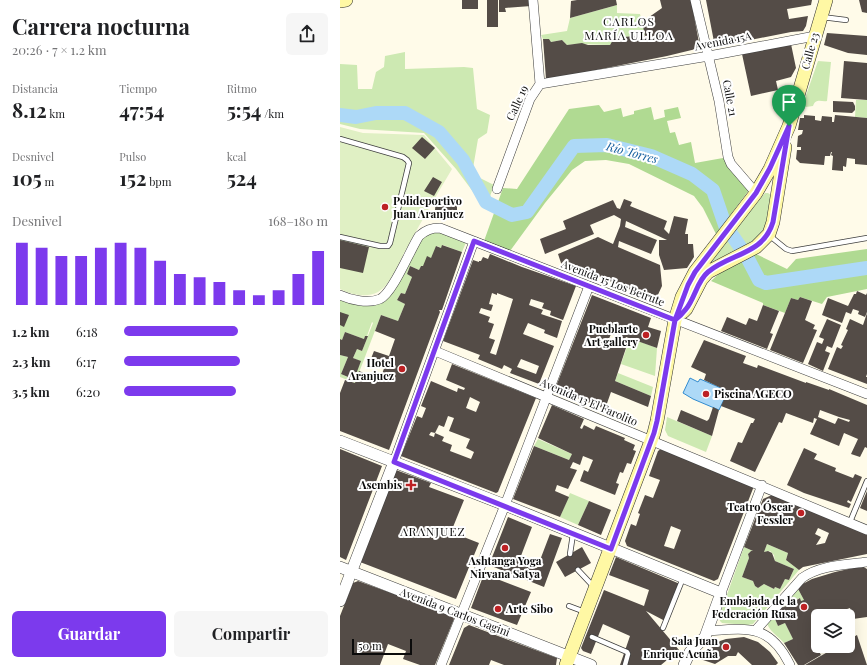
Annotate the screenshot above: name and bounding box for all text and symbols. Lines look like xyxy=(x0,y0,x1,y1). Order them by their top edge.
text: Carrera nocturna xyxy=(12,11,190,41)
button: share xyxy=(286,13,328,55)
district label: CARLOS MARÍA ULLOA xyxy=(584,13,674,43)
street label: Avenida 15A xyxy=(692,28,753,54)
street label: Calle 23 xyxy=(797,31,822,71)
text: 20:26 · 7 × 1.2 km xyxy=(12,41,106,58)
street label: Calle 21 xyxy=(720,78,741,117)
text: Distancia xyxy=(12,81,58,96)
text: Tiempo xyxy=(119,81,157,96)
text: Ritmo xyxy=(227,81,257,96)
street label: Calle 19 xyxy=(502,82,531,123)
pin xyxy=(772,85,806,126)
icon: arrive xyxy=(778,91,800,113)
text: 8.12 xyxy=(12,96,47,123)
text: 47:54 xyxy=(119,96,164,123)
text: 5:54 xyxy=(227,96,261,123)
text: km xyxy=(47,106,65,121)
text: /km xyxy=(261,106,284,121)
water label: Río Torres xyxy=(604,137,660,167)
text: Desnivel xyxy=(12,149,54,164)
text: Pulso xyxy=(119,149,146,164)
text: kcal xyxy=(227,149,246,164)
text: 105 xyxy=(12,164,42,191)
text: 152 xyxy=(119,164,146,191)
text: 524 xyxy=(227,164,257,191)
text: m xyxy=(42,174,54,189)
text: bpm xyxy=(146,174,172,189)
place label: Polideportivo Juan Aranjuez xyxy=(392,193,464,221)
marker: Polideportivo Juan Aranjuez xyxy=(380,202,390,212)
text: Desnivel xyxy=(12,212,62,229)
text: 168–180 m xyxy=(268,212,328,229)
street label: Avenida 15 Los Beirute xyxy=(558,256,667,309)
place label: Pueblarte Art gallery xyxy=(583,321,638,349)
text: 1.2 km xyxy=(12,323,49,340)
text: 6:18 xyxy=(76,323,98,340)
marker: Pueblarte Art gallery xyxy=(641,330,651,340)
text: 2.3 km xyxy=(12,353,50,370)
text: 6:17 xyxy=(76,353,96,370)
place label: Hotel Aranjuez xyxy=(347,355,395,383)
marker: Hotel Aranjuez xyxy=(397,364,407,374)
street label: Avenida 13 El Farolito xyxy=(537,374,640,429)
text: 3.5 km xyxy=(12,383,50,400)
text: 6:20 xyxy=(76,383,100,400)
place label: Piscina AGECO xyxy=(714,386,792,401)
marker: Piscina AGECO xyxy=(701,389,711,399)
place label: Asembis xyxy=(358,477,402,492)
marker: Asembis xyxy=(405,479,417,491)
place label: Teatro Óscar Fessler xyxy=(727,499,794,527)
marker: Teatro Óscar Fessler xyxy=(796,508,806,518)
district label: ARANJUEZ xyxy=(399,523,466,539)
marker: Ashtanga Yoga Nirvana Satya xyxy=(500,543,510,553)
place label: Ashtanga Yoga Nirvana Satya xyxy=(468,553,542,581)
street label: Avenida 9 Carlos Gagini xyxy=(397,583,512,639)
place label: Embajada de la Federación Rusa xyxy=(712,593,796,621)
place label: Arte Sibo xyxy=(505,601,553,616)
marker: Embajada de la Federación Rusa xyxy=(799,602,809,612)
marker: Arte Sibo xyxy=(493,604,503,614)
map controls xyxy=(811,609,855,653)
button: layers xyxy=(811,609,855,653)
button: Guardar xyxy=(12,611,166,657)
button: Compartir xyxy=(174,611,328,657)
place label: Sala Juan Enrique Acuña xyxy=(643,633,718,661)
scale bar xyxy=(352,637,412,656)
text: 50 m xyxy=(358,638,382,653)
marker: Sala Juan Enrique Acuña xyxy=(721,642,731,652)

